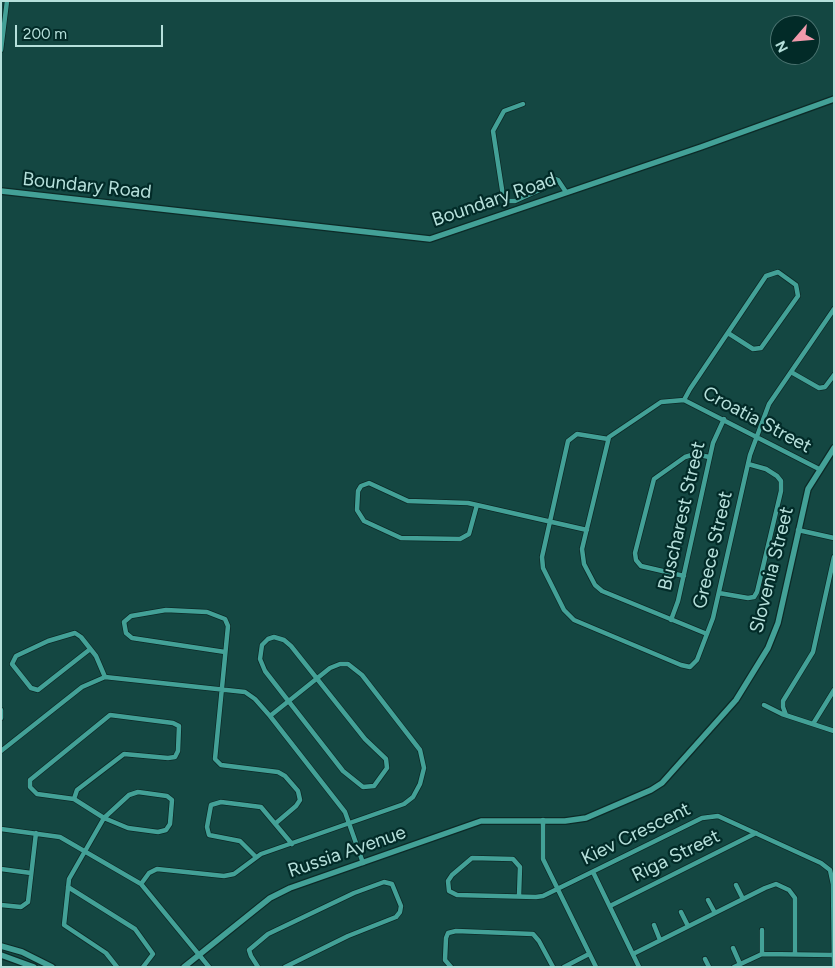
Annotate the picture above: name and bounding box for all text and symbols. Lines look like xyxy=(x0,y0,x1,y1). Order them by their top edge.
scale bar xyxy=(18,15,165,47)
north arrow xyxy=(770,15,820,65)
text: 200 m xyxy=(23,25,67,43)
text: N xyxy=(772,38,792,55)
street label: Boundary Road xyxy=(21,168,153,204)
street label: Boundary Road xyxy=(429,168,559,232)
street label: Croatia Street xyxy=(699,382,815,458)
street label: Buscharest Street xyxy=(654,439,710,593)
street label: Greece Street xyxy=(688,489,738,611)
street label: Slovenia Street xyxy=(745,505,799,635)
street label: Kiev Crescent xyxy=(578,798,694,870)
street label: Russia Avenue xyxy=(285,821,409,883)
street label: Riga Street xyxy=(628,825,724,887)

